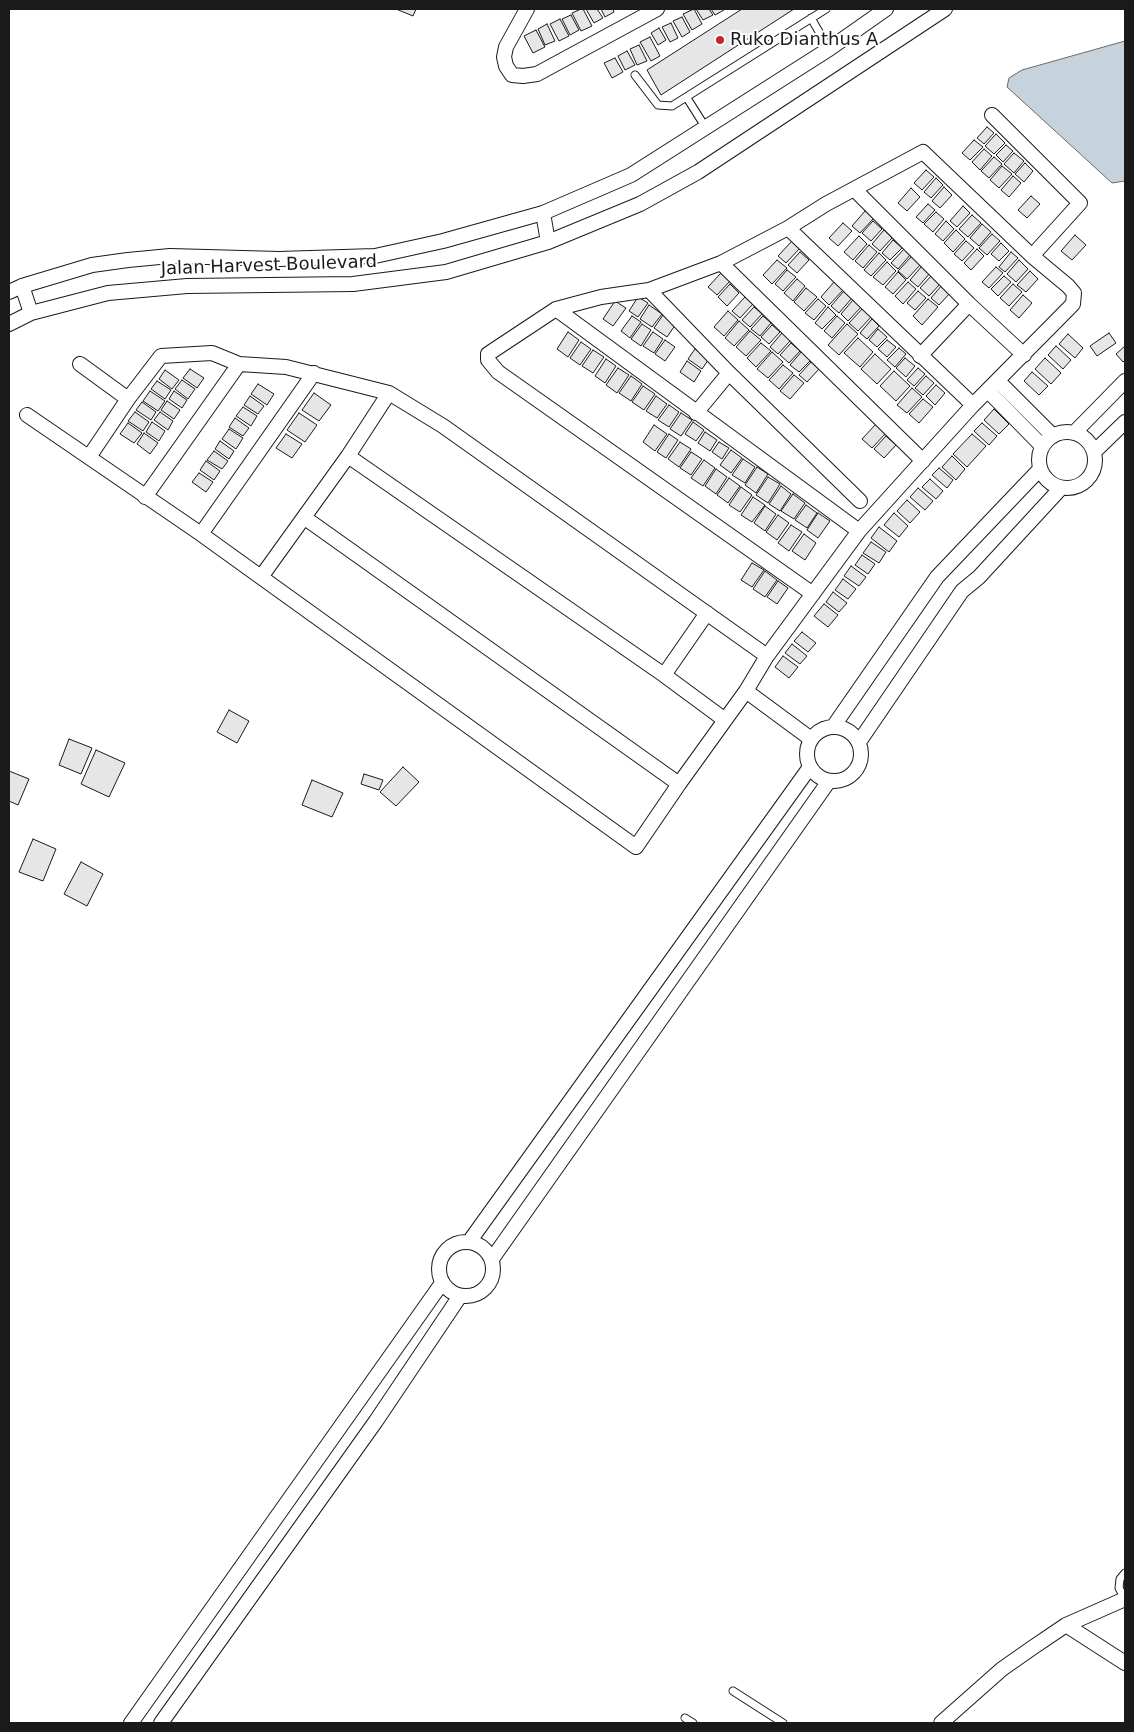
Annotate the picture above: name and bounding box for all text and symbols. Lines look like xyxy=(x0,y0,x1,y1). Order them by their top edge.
place label: Ruko Dianthus A xyxy=(730,29,878,51)
marker: Ruko Dianthus A xyxy=(714,34,726,46)
street label: Jalan Harvest Boulevard xyxy=(160,251,378,281)

